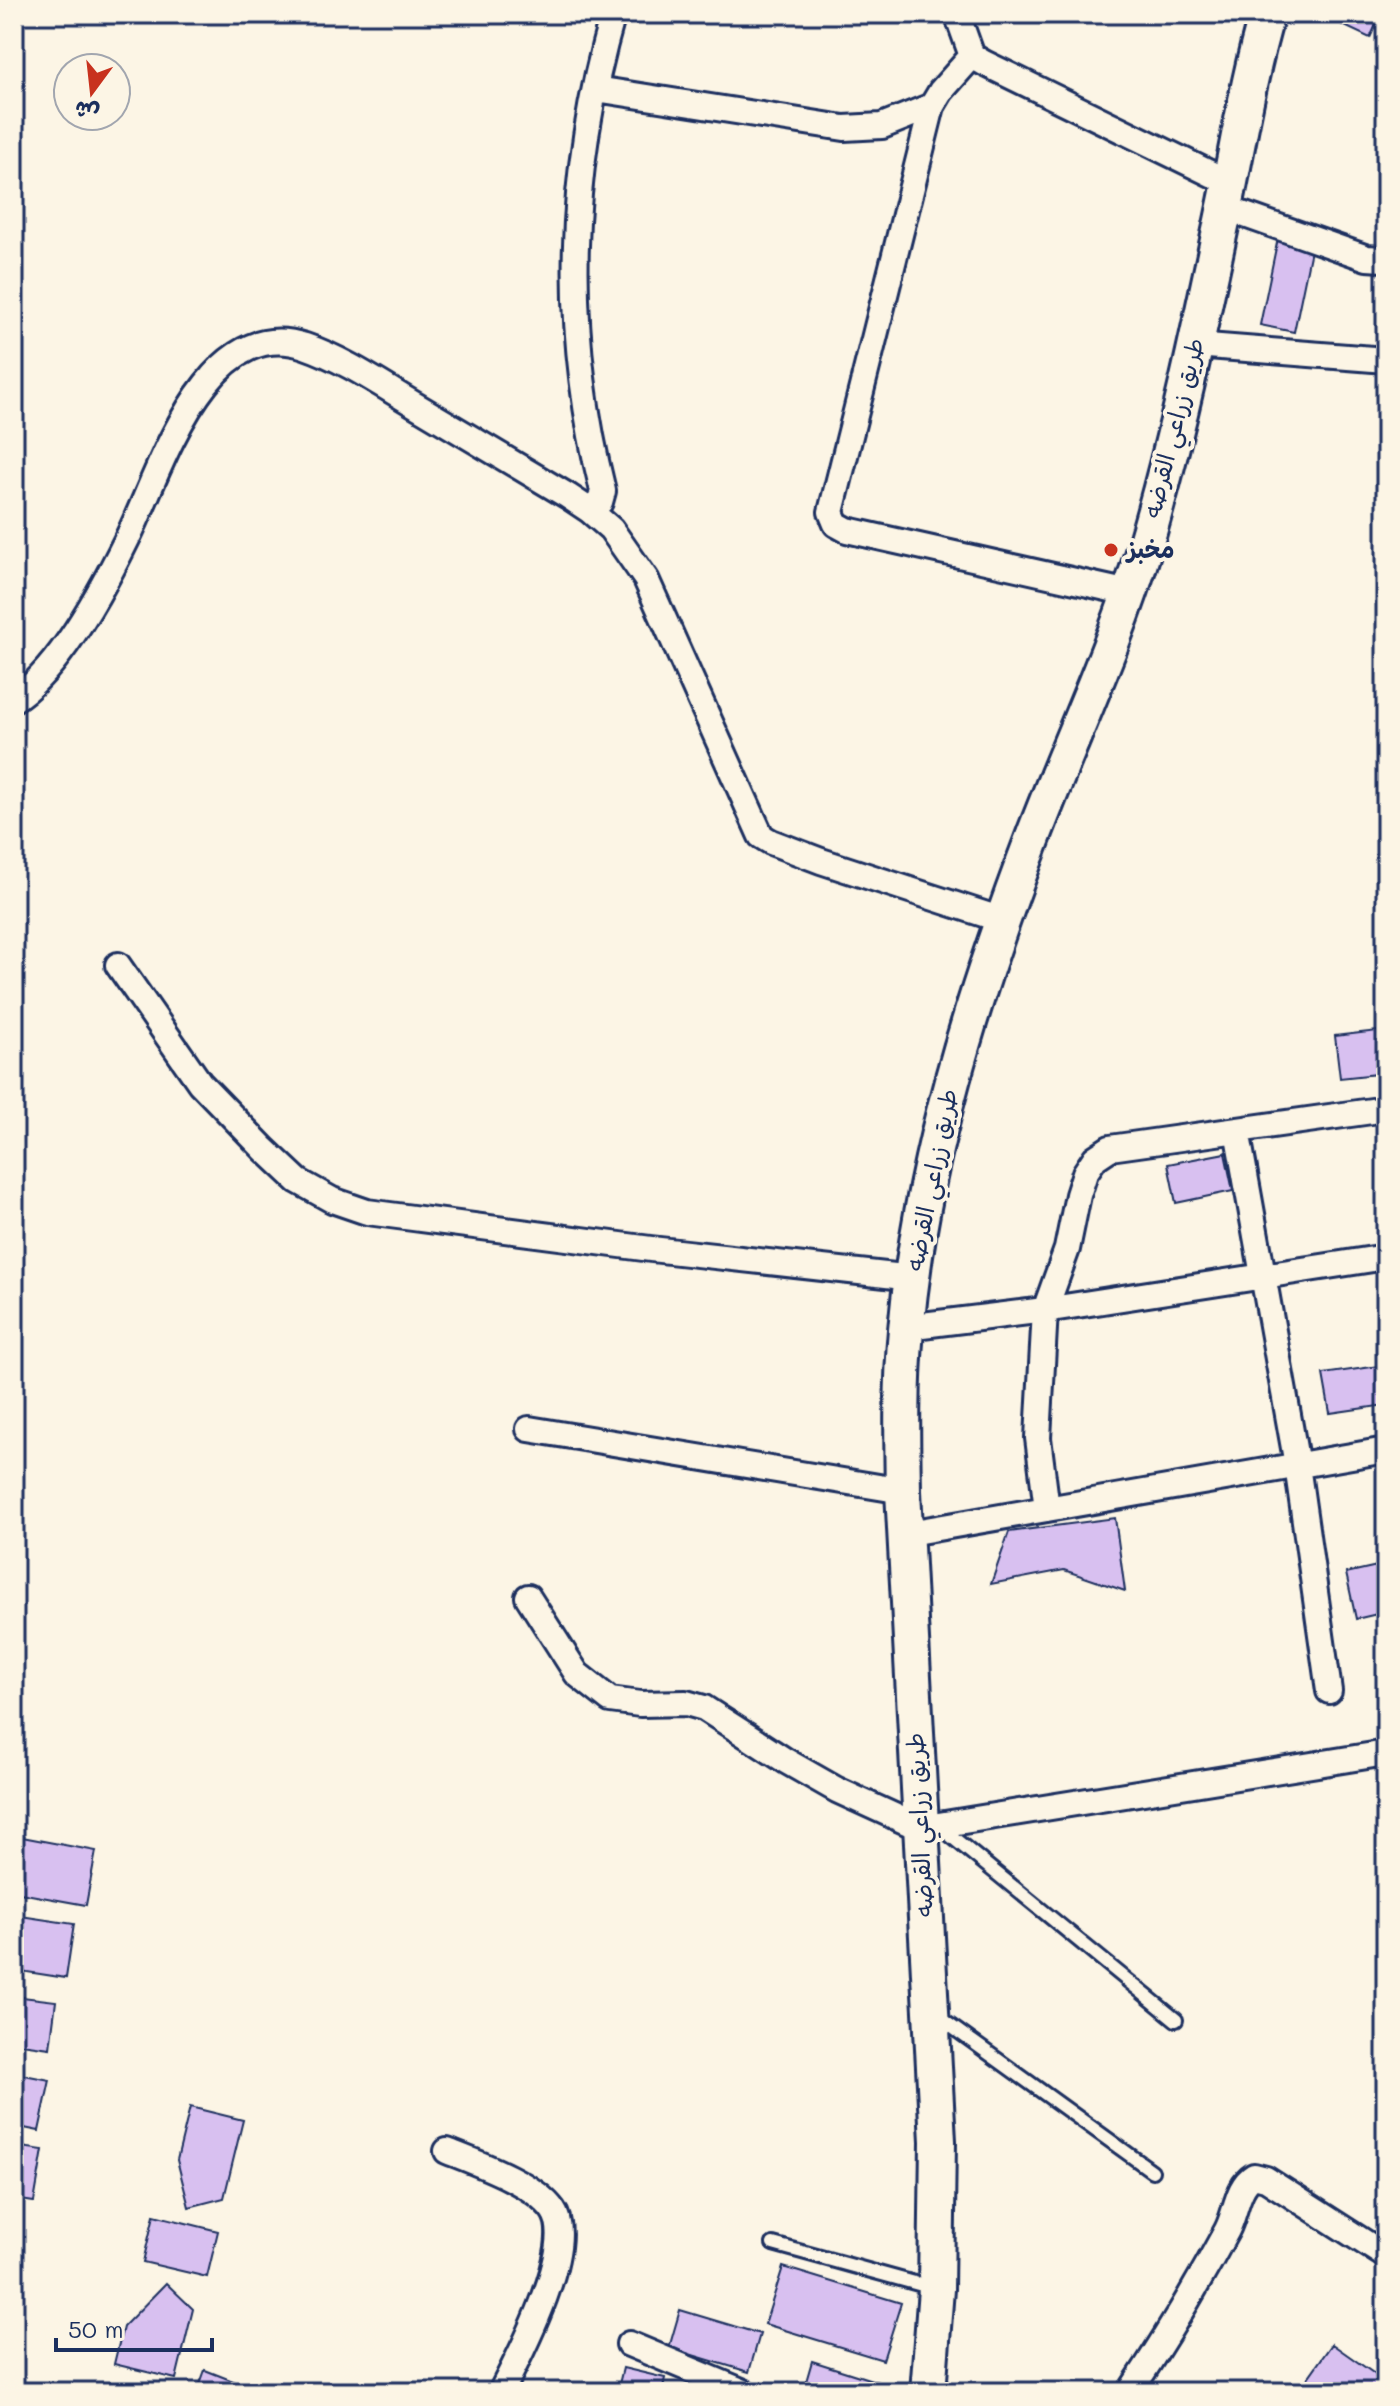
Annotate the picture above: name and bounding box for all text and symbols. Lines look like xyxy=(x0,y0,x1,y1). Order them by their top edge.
north arrow xyxy=(52,52,132,132)
text: ش xyxy=(71,95,102,129)
street label: طريق زراعي القرضه xyxy=(1135,334,1217,523)
place label: مخبز xyxy=(1125,533,1174,564)
marker: مخبز xyxy=(1102,541,1120,559)
street label: طريق زراعي القرضه xyxy=(898,1086,970,1275)
street label: طريق زراعي القرضه xyxy=(898,1732,946,1918)
scale bar xyxy=(56,2302,212,2352)
text: 50 m xyxy=(68,2313,124,2344)

